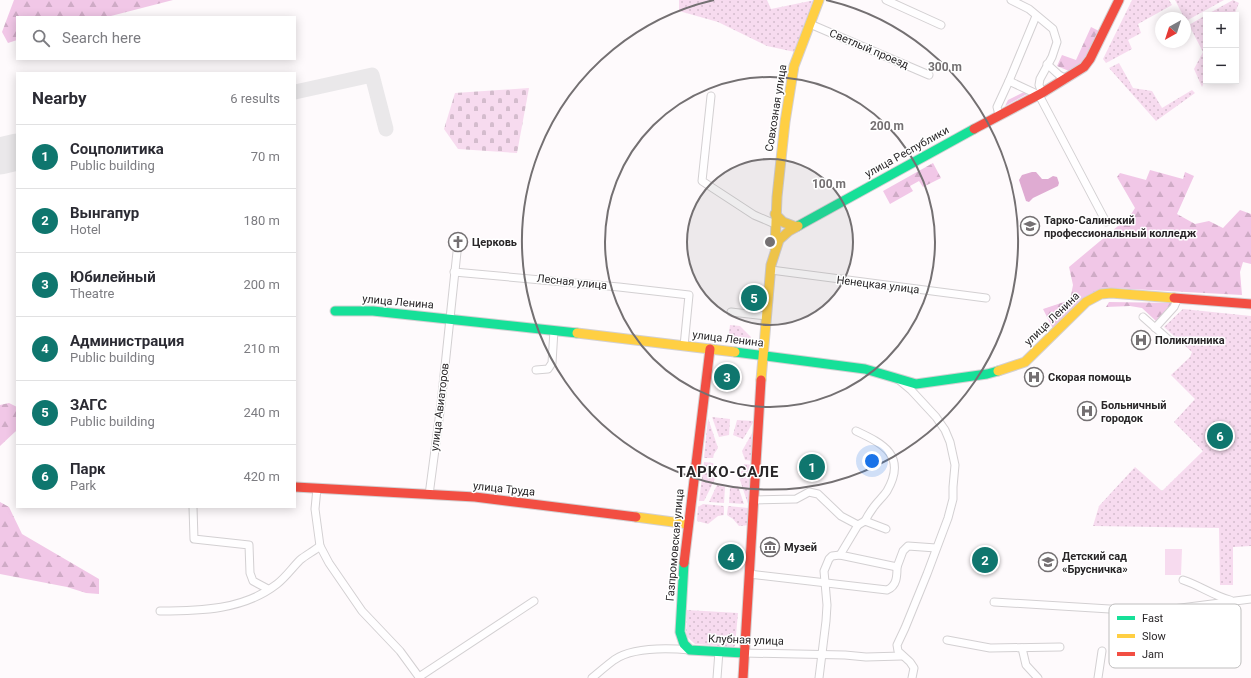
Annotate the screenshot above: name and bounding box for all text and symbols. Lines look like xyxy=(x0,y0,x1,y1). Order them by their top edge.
north arrow xyxy=(1155,12,1191,48)
map controls xyxy=(1203,12,1239,84)
button: + xyxy=(1203,12,1239,48)
search box xyxy=(16,16,296,60)
street label: Светлый проезд xyxy=(827,26,911,72)
icon: search xyxy=(30,27,52,49)
text: Search here xyxy=(62,29,141,47)
button: − xyxy=(1203,48,1239,84)
text: 300 m xyxy=(928,60,962,74)
street label: Совхозная улица xyxy=(763,63,789,153)
text: Nearby xyxy=(32,88,87,108)
text: 6 results xyxy=(230,91,280,106)
text: 200 m xyxy=(870,119,904,133)
street label: улица Республики xyxy=(863,124,951,180)
text: Соцполитика xyxy=(70,140,164,158)
text: 1 xyxy=(41,149,49,164)
text: 70 m xyxy=(251,149,280,164)
text: Public building xyxy=(70,158,155,173)
text: 100 m xyxy=(812,177,846,191)
text: Вынгапур xyxy=(70,204,139,222)
text: 2 xyxy=(41,213,49,228)
text: 180 m xyxy=(243,213,280,228)
place label: Тарко-Салинский профессиональный колледж xyxy=(1044,214,1197,240)
school or university icon: Тарко-Салинский профессиональный колледж xyxy=(1019,215,1041,237)
text: Hotel xyxy=(70,222,101,237)
church icon: Церковь xyxy=(447,231,469,253)
centre of rings xyxy=(763,235,777,249)
place label: Церковь xyxy=(472,236,517,249)
text: Юбилейный xyxy=(70,268,156,286)
street label: Лесная улица xyxy=(536,272,608,292)
street label: Ненецкая улица xyxy=(836,273,920,297)
text: 3 xyxy=(41,277,49,292)
text: 200 m xyxy=(243,277,280,292)
pin: 5 xyxy=(741,283,767,313)
text: Theatre xyxy=(70,286,114,301)
street label: улица Ленина xyxy=(1022,289,1082,349)
street label: улица Ленина xyxy=(362,292,434,312)
street label: улица Ленина xyxy=(692,328,764,350)
hospital icon: Поликлиника xyxy=(1130,329,1152,351)
text: Администрация xyxy=(70,332,184,350)
place label: Поликлиника xyxy=(1155,334,1225,347)
text: 4 xyxy=(41,341,49,356)
text: 210 m xyxy=(243,341,280,356)
text: Public building xyxy=(70,350,155,365)
street label: улица Авиаторов xyxy=(428,362,452,452)
pin: 3 xyxy=(714,362,740,392)
hospital icon: Скорая помощь xyxy=(1023,366,1045,388)
place label: Скорая помощь xyxy=(1048,371,1131,384)
text: ЗАГС xyxy=(70,396,107,414)
place label: Больничный городок xyxy=(1101,399,1167,425)
hospital icon: Больничный городок xyxy=(1076,400,1098,422)
text: 5 xyxy=(41,405,49,420)
text: 240 m xyxy=(243,405,280,420)
text: Public building xyxy=(70,414,155,429)
pin: 6 xyxy=(1207,421,1233,451)
your location xyxy=(862,451,882,471)
pin: 1 xyxy=(799,452,825,482)
text: Парк xyxy=(70,460,106,478)
district label: ТАРКО-САЛЕ xyxy=(676,463,780,481)
text: 6 xyxy=(41,469,49,484)
text: 420 m xyxy=(243,469,280,484)
text: Park xyxy=(70,478,96,493)
street label: улица Труда xyxy=(472,479,536,499)
street label: Газпромовская улица xyxy=(664,488,686,602)
museum icon: Музей xyxy=(759,536,781,558)
place label: Музей xyxy=(784,541,817,554)
pin: 4 xyxy=(718,542,744,572)
pin: 2 xyxy=(972,545,998,575)
place label: Детский сад «Брусничка» xyxy=(1062,550,1128,576)
school or university icon: Детский сад «Брусничка» xyxy=(1037,551,1059,573)
legend xyxy=(1109,604,1241,668)
text: Fast xyxy=(1142,612,1164,625)
text: Slow xyxy=(1142,630,1166,643)
street label: Клубная улица xyxy=(708,632,784,648)
text: Jam xyxy=(1142,648,1164,661)

